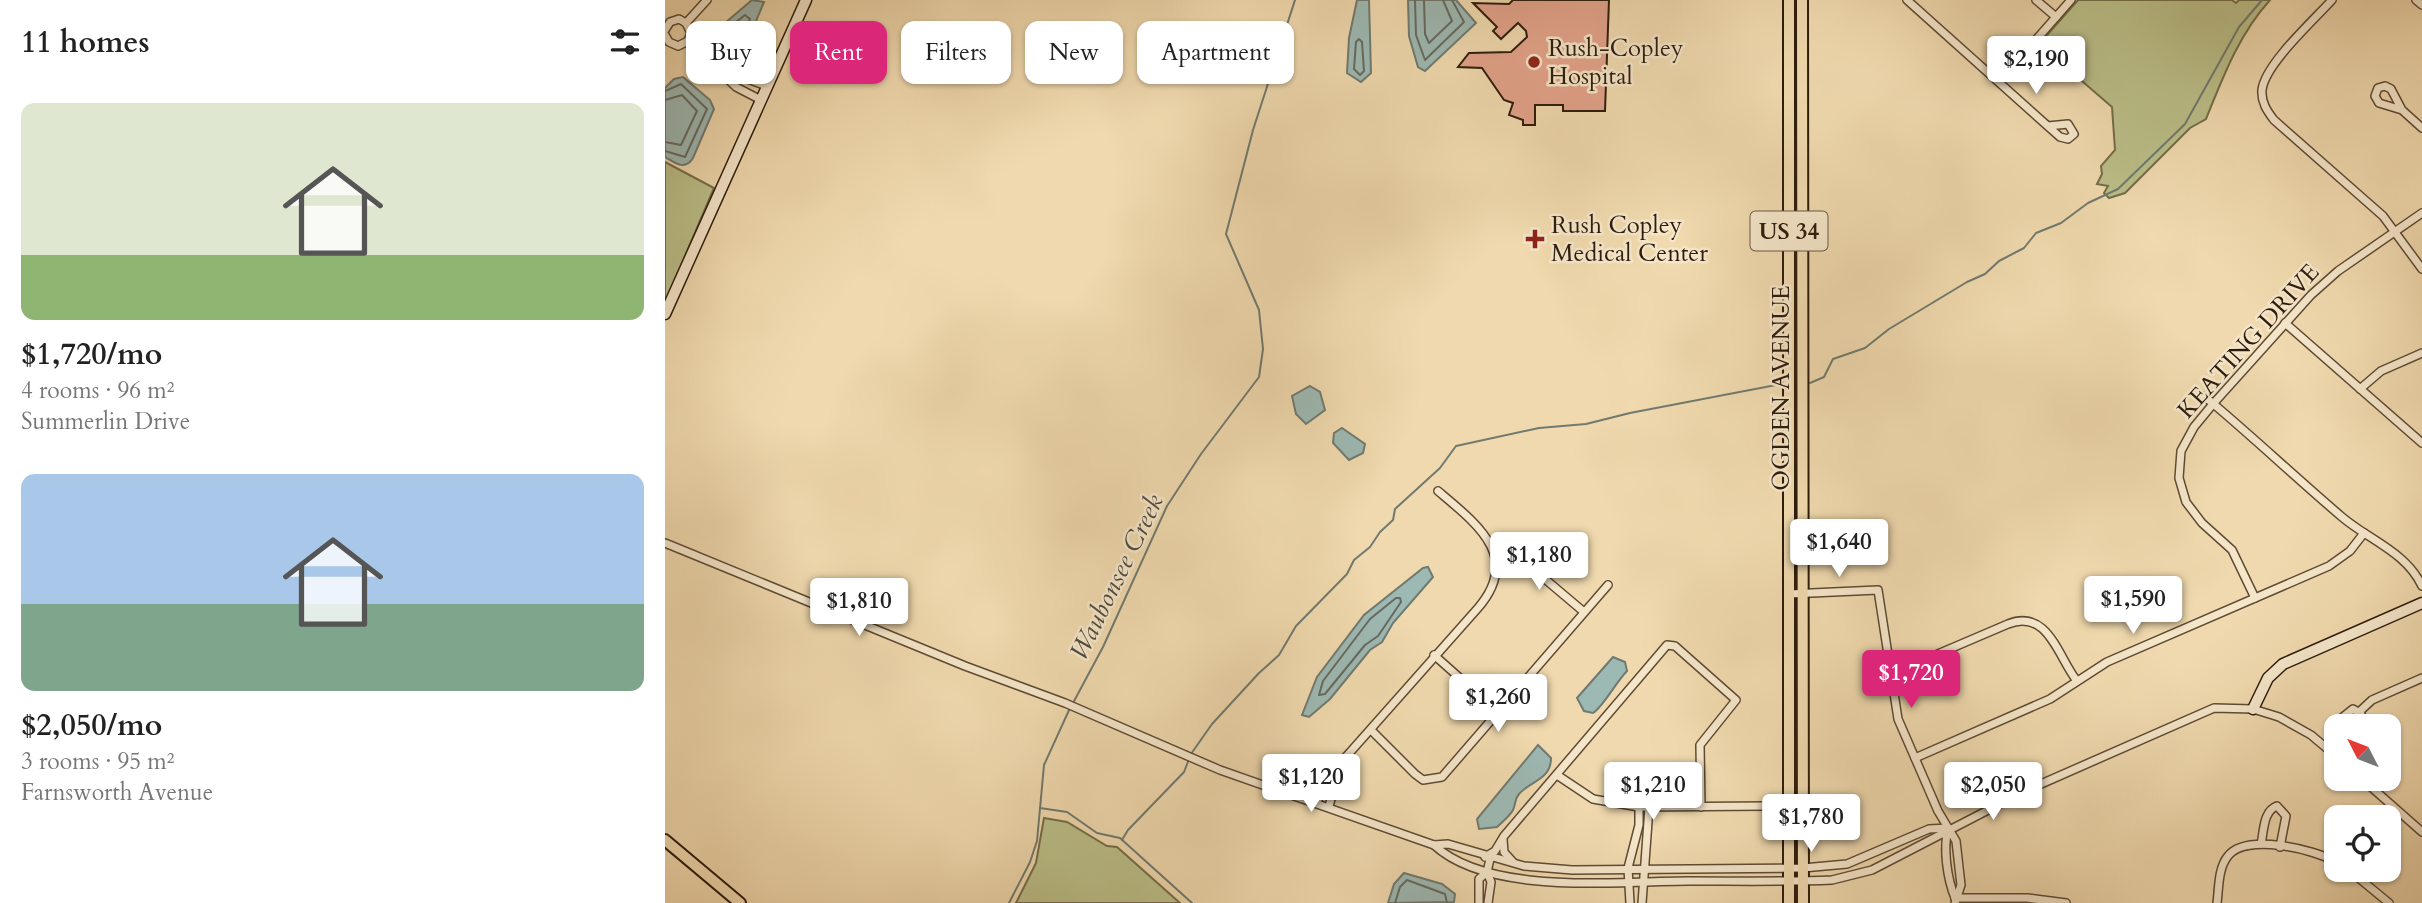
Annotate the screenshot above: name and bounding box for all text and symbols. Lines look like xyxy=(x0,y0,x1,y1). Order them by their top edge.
chip: Buy xyxy=(686,21,776,84)
chip: Rent xyxy=(790,21,887,84)
chip: Filters xyxy=(901,21,1011,84)
chip: New xyxy=(1025,21,1123,84)
chip: Apartment xyxy=(1137,21,1294,84)
text: 11 homes xyxy=(21,22,150,63)
icon: filters xyxy=(606,23,644,61)
place label: Rush-Copley Hospital xyxy=(1548,32,1684,93)
pin: $2,190 xyxy=(1979,36,2093,96)
text: $2,190 xyxy=(2003,43,2069,74)
marker: Rush-Copley Hospital xyxy=(1526,54,1542,70)
icon: home xyxy=(270,148,396,274)
place label: Rush Copley Medical Center xyxy=(1551,209,1708,270)
road number: US 34 xyxy=(1751,212,1827,250)
marker: Rush Copley Medical Center xyxy=(1525,229,1545,249)
street label: KEATING DRIVE xyxy=(2170,257,2327,426)
street label: OGDEN AVENUE xyxy=(1765,285,1798,491)
text: $1,720/mo xyxy=(21,334,162,375)
text: 4 rooms · 96 m² xyxy=(21,375,174,406)
text: Summerlin Drive xyxy=(21,406,190,437)
water label: Waubonsee Creek xyxy=(1061,488,1172,666)
icon: home xyxy=(270,519,396,645)
pin: $1,640 xyxy=(1782,520,1896,579)
text: $1,640 xyxy=(1806,526,1872,557)
pin: $1,180 xyxy=(1482,532,1596,592)
text: $1,180 xyxy=(1506,539,1572,570)
pin: $1,590 xyxy=(2076,576,2190,636)
pin: $1,810 xyxy=(802,578,916,638)
text: $1,590 xyxy=(2100,583,2166,614)
text: $1,810 xyxy=(826,585,892,616)
pin: $1,720 xyxy=(1854,650,1968,710)
text: $1,720 xyxy=(1878,657,1944,688)
pin: $1,260 xyxy=(1441,674,1555,734)
text: $1,260 xyxy=(1465,681,1531,712)
text: $2,050/mo xyxy=(21,705,162,746)
north arrow xyxy=(2324,714,2401,791)
map controls xyxy=(2324,714,2401,882)
text: 3 rooms · 95 m² xyxy=(21,746,174,777)
pin: $1,120 xyxy=(1254,754,1368,814)
text: $1,120 xyxy=(1278,761,1344,792)
pin: $1,210 xyxy=(1596,762,1710,822)
pin: $2,050 xyxy=(1936,762,2050,822)
text: $1,210 xyxy=(1620,769,1686,800)
text: $2,050 xyxy=(1960,769,2026,800)
text: Farnsworth Avenue xyxy=(21,777,213,808)
pin: $1,780 xyxy=(1754,794,1868,854)
text: $1,780 xyxy=(1778,801,1844,832)
button: locate xyxy=(2324,805,2401,882)

